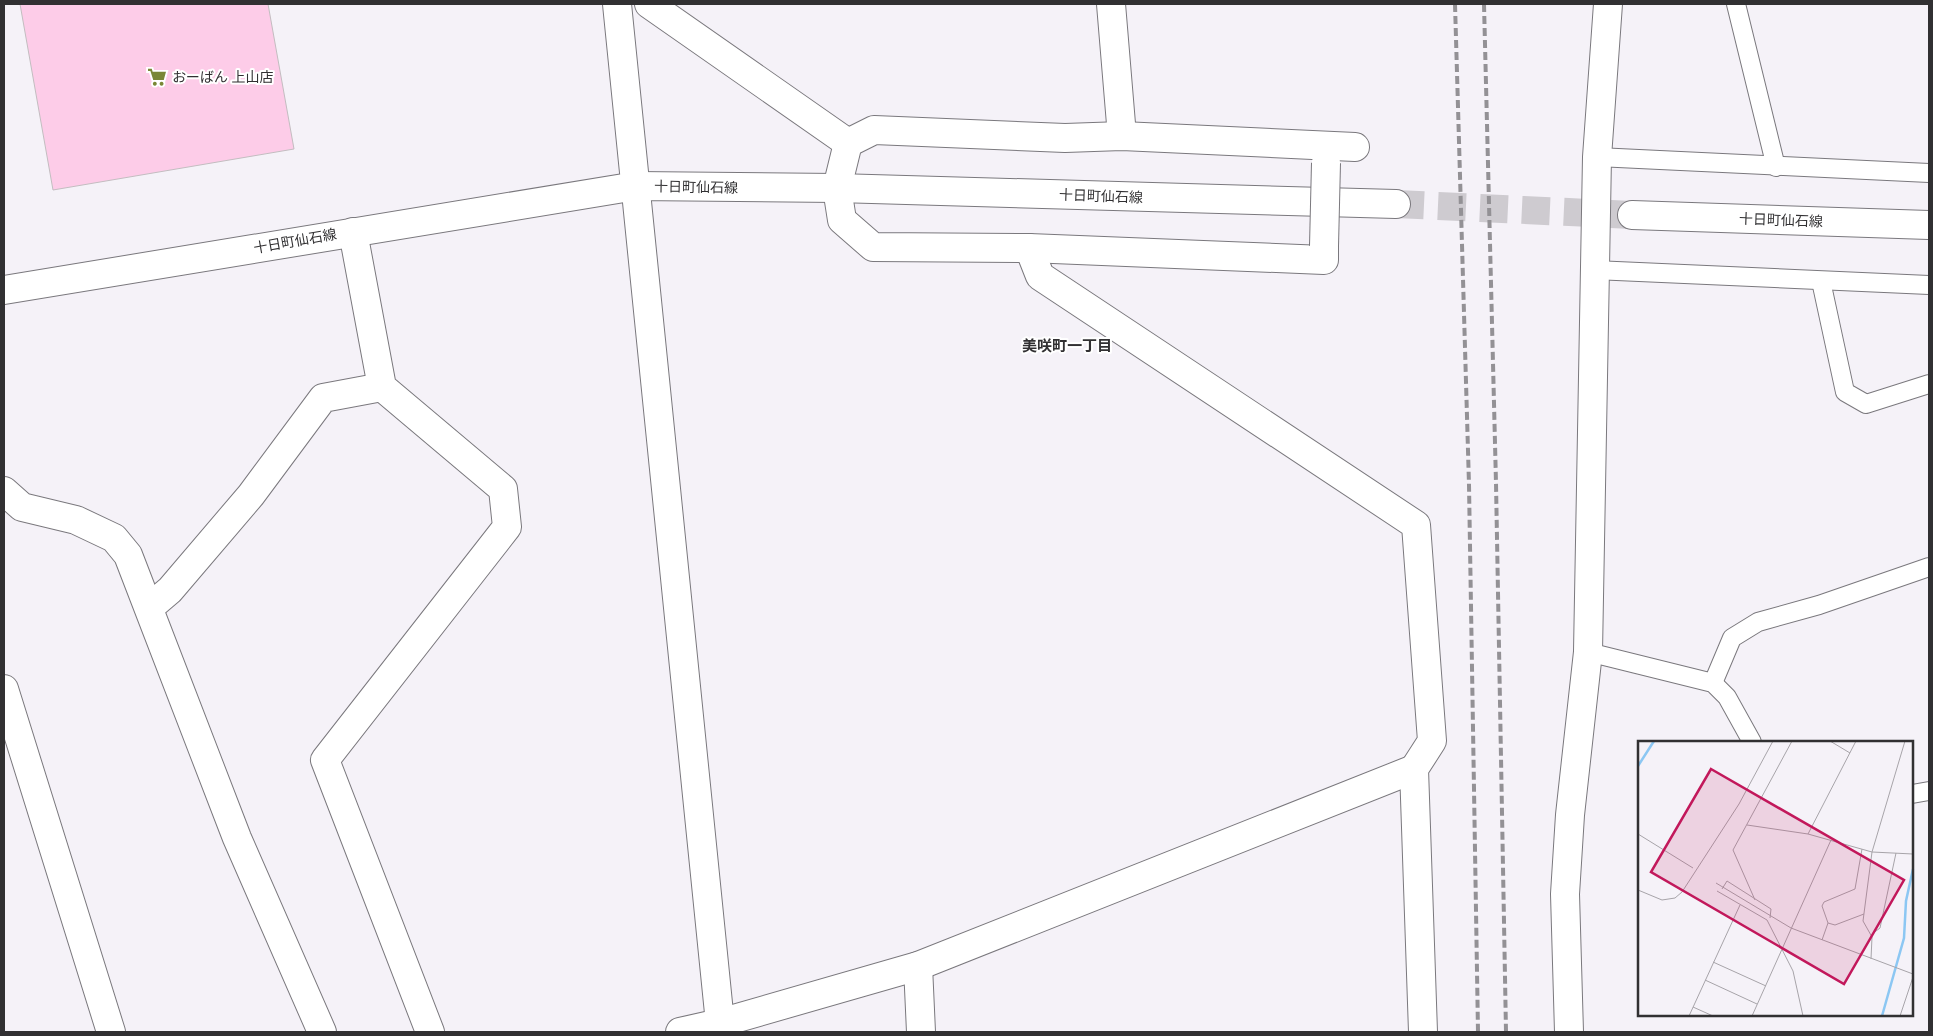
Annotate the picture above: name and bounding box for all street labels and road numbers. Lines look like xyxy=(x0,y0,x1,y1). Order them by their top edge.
street label: 十日町仙石線 xyxy=(654,179,738,196)
street label: 十日町仙石線 xyxy=(1059,188,1143,205)
street label: 十日町仙石線 xyxy=(1739,212,1823,229)
street label: 十日町仙石線 xyxy=(252,227,338,256)

